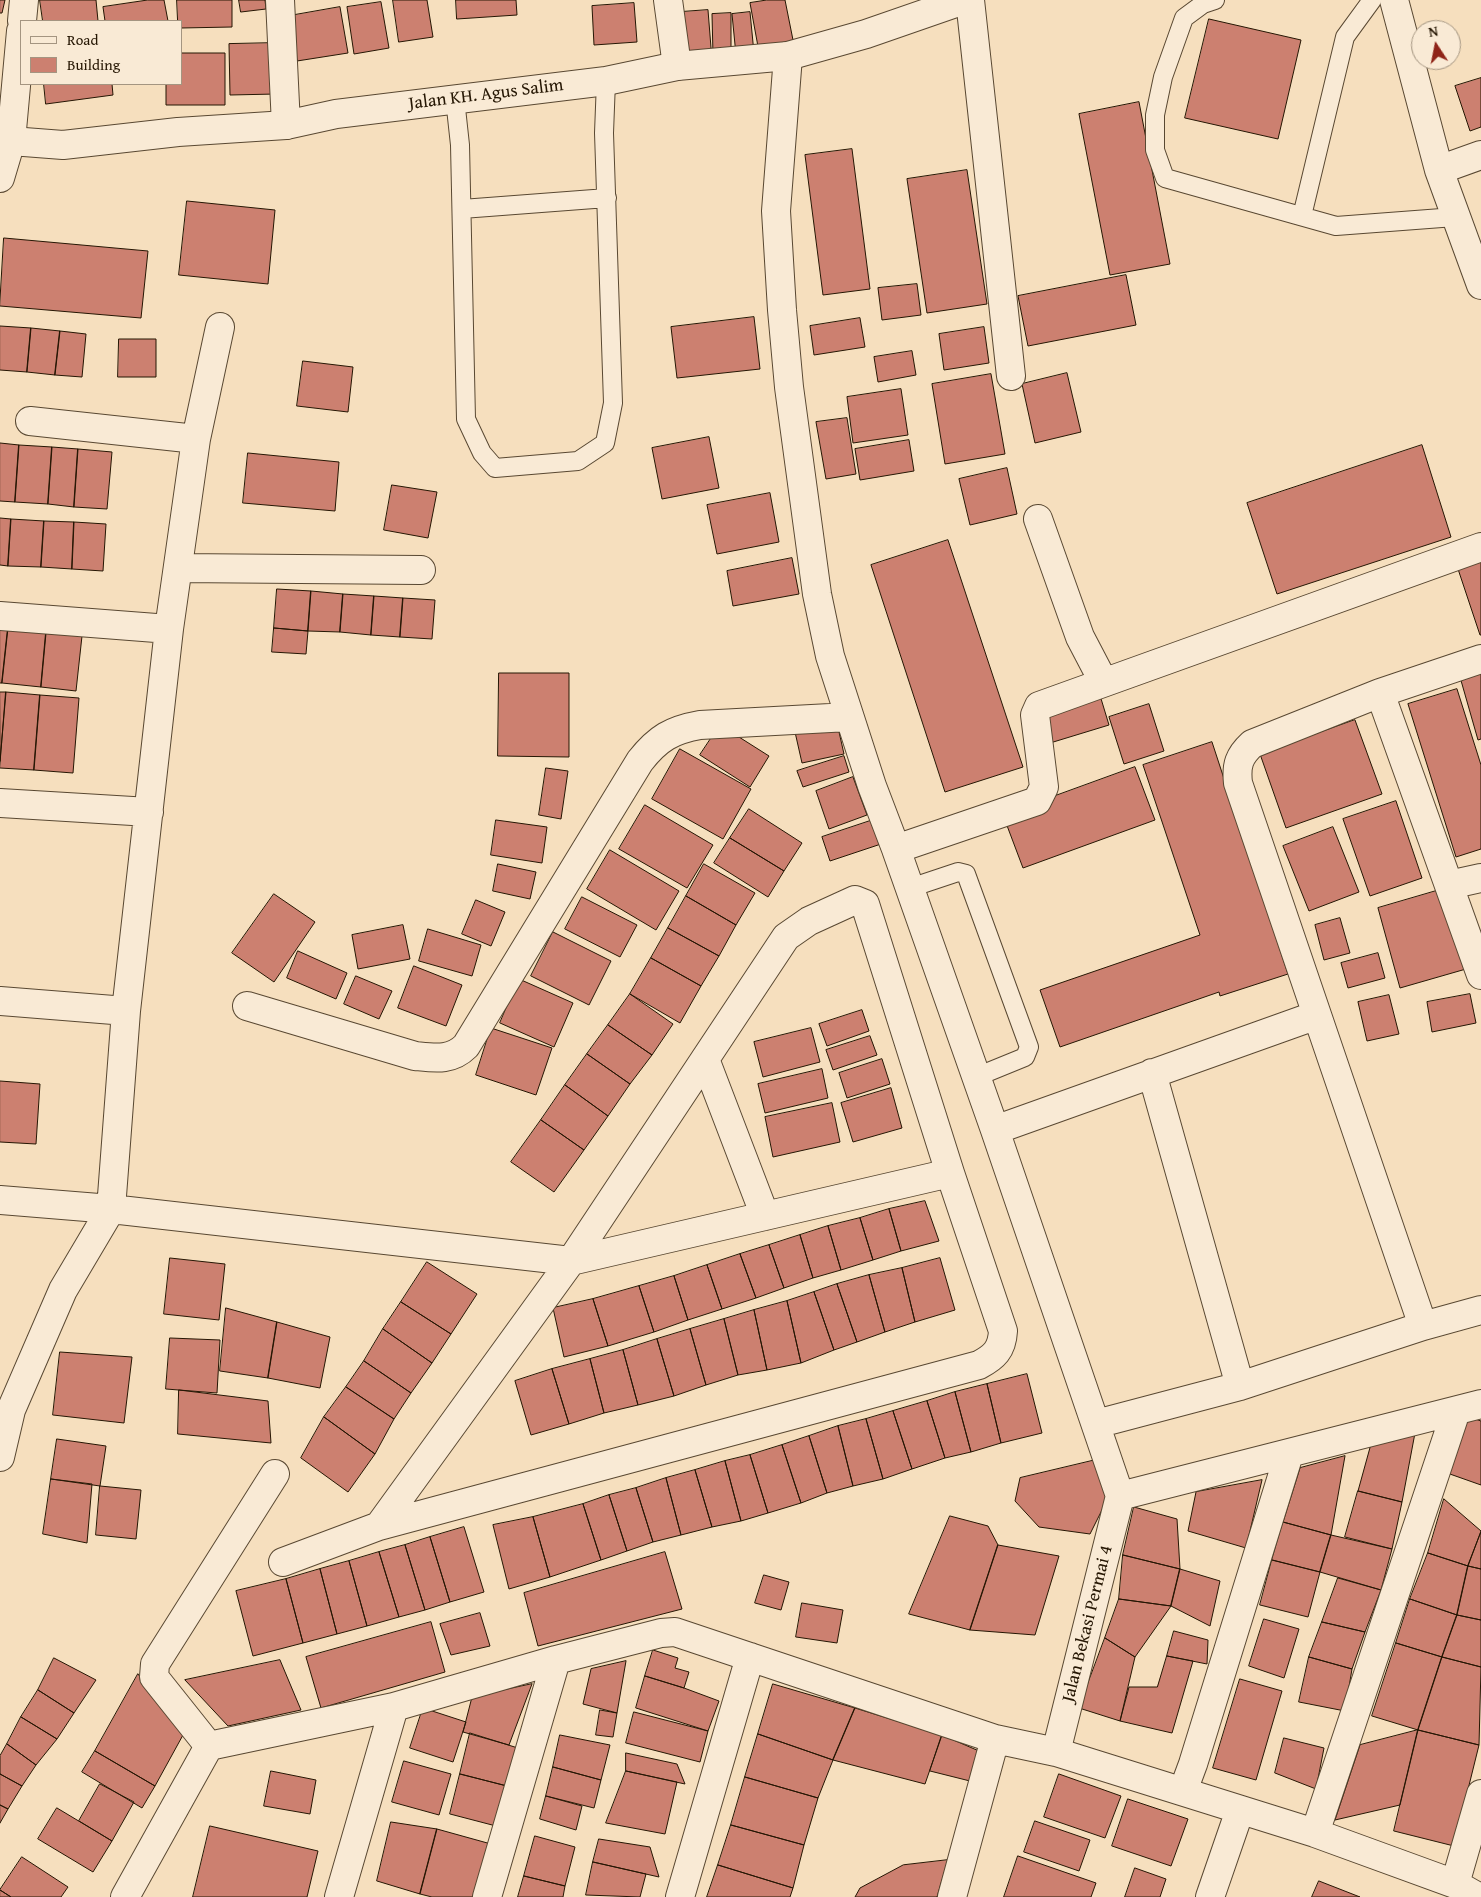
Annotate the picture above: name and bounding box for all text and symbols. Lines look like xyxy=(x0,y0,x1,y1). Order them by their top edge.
legend xyxy=(20,20,182,85)
north arrow xyxy=(1411,20,1461,70)
text: N xyxy=(1427,21,1440,42)
text: Road xyxy=(67,29,98,50)
text: Building xyxy=(67,54,120,75)
street label: Jalan KH. Agus Salim xyxy=(407,75,565,115)
street label: Jalan Bekasi Permai 4 xyxy=(1058,1543,1118,1705)

